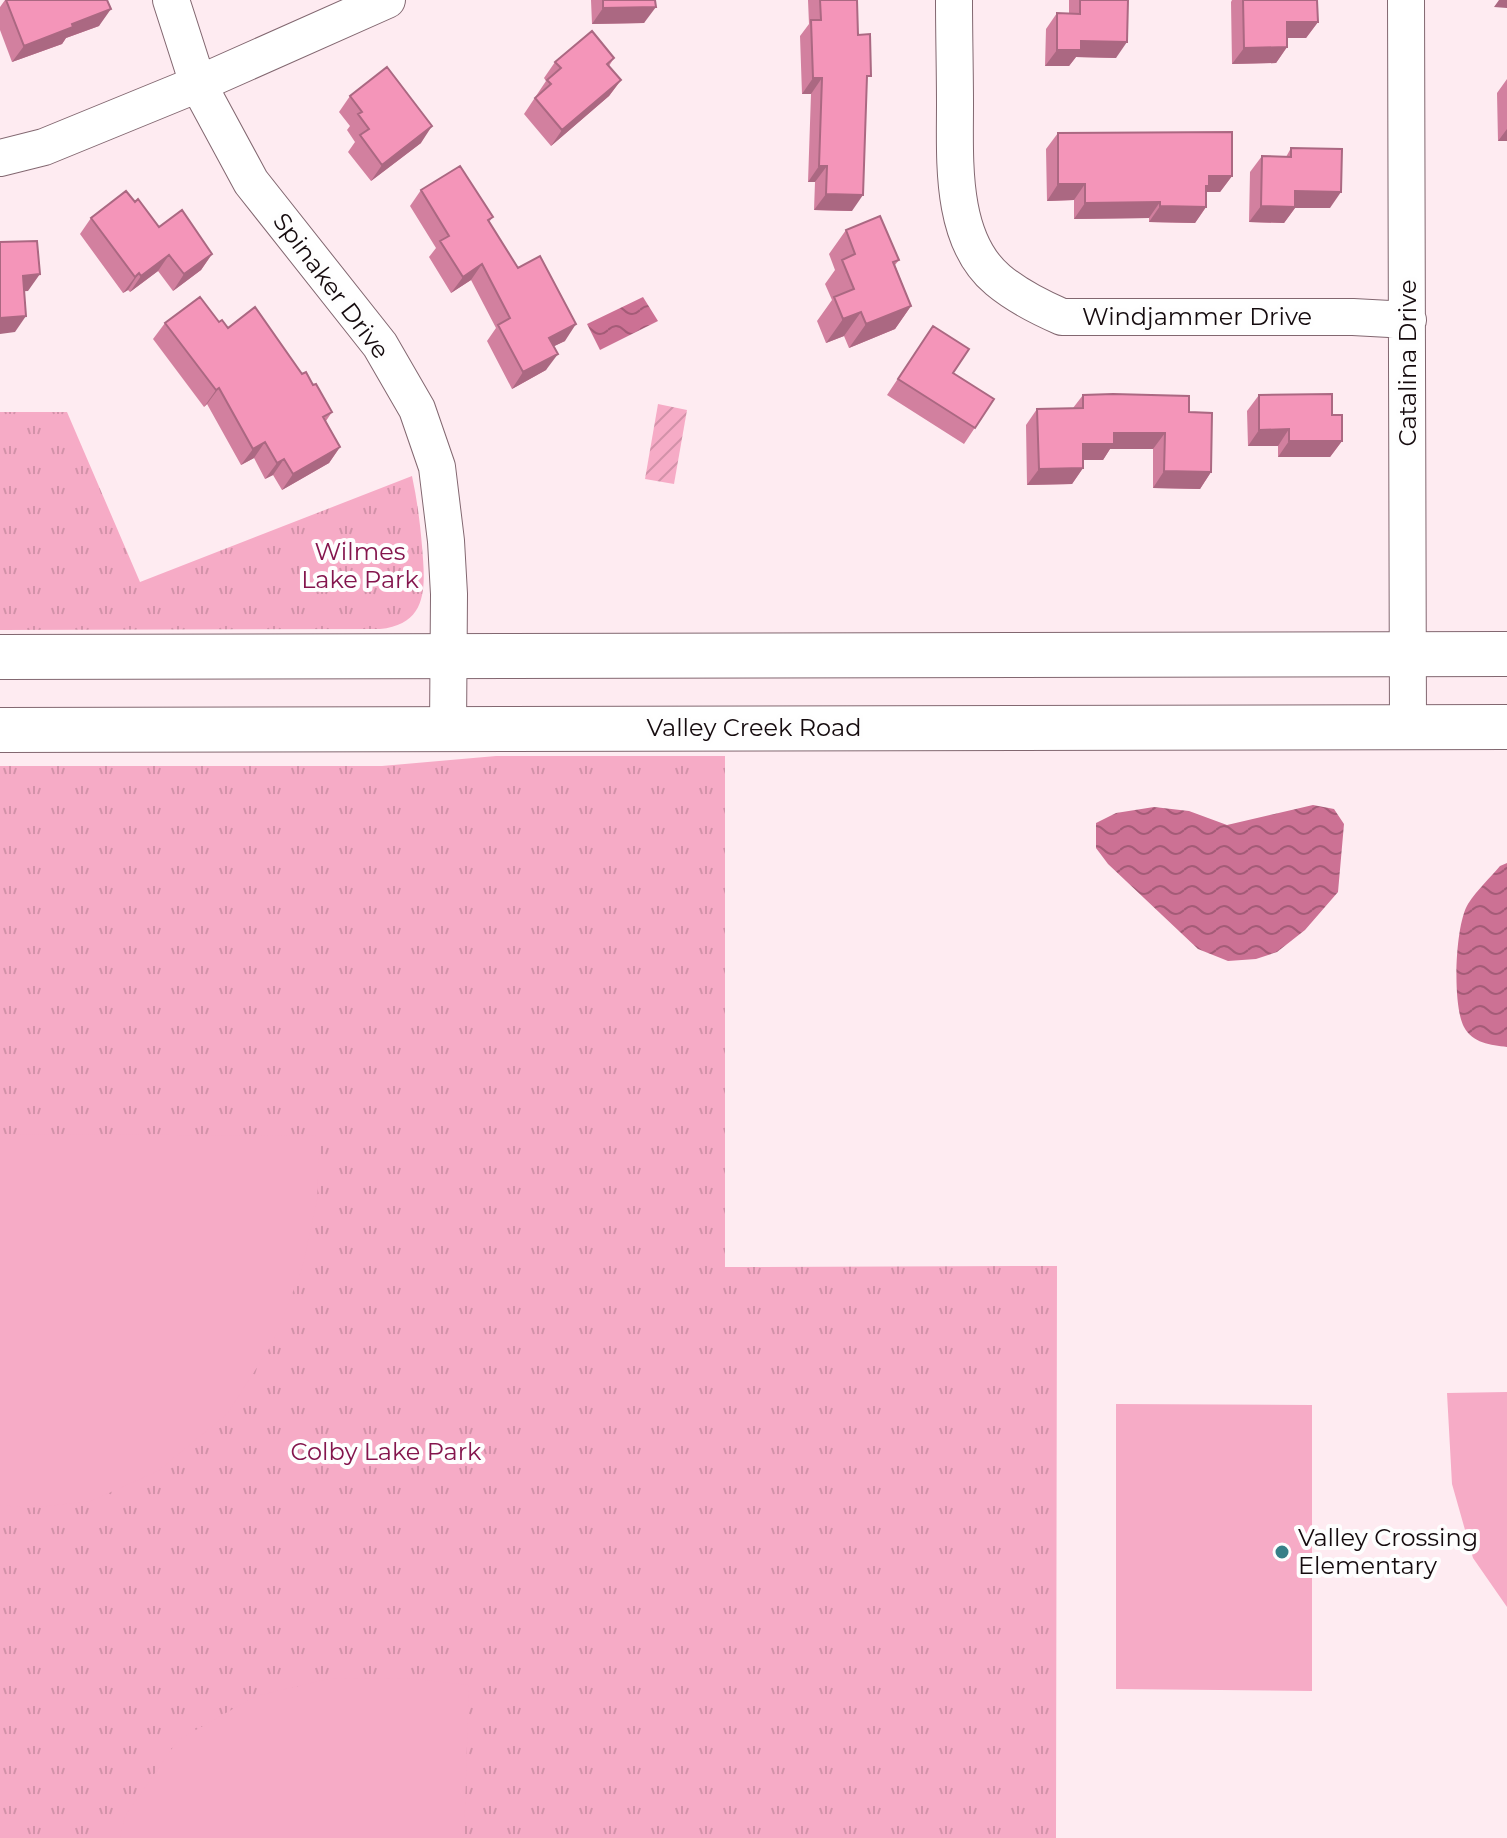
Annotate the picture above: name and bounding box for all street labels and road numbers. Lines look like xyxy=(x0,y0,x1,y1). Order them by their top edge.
street label: Spinaker Drive xyxy=(267,207,396,364)
street label: Catalina Drive xyxy=(1393,280,1422,446)
street label: Windjammer Drive xyxy=(1082,302,1312,331)
street label: Valley Creek Road xyxy=(647,713,861,742)

